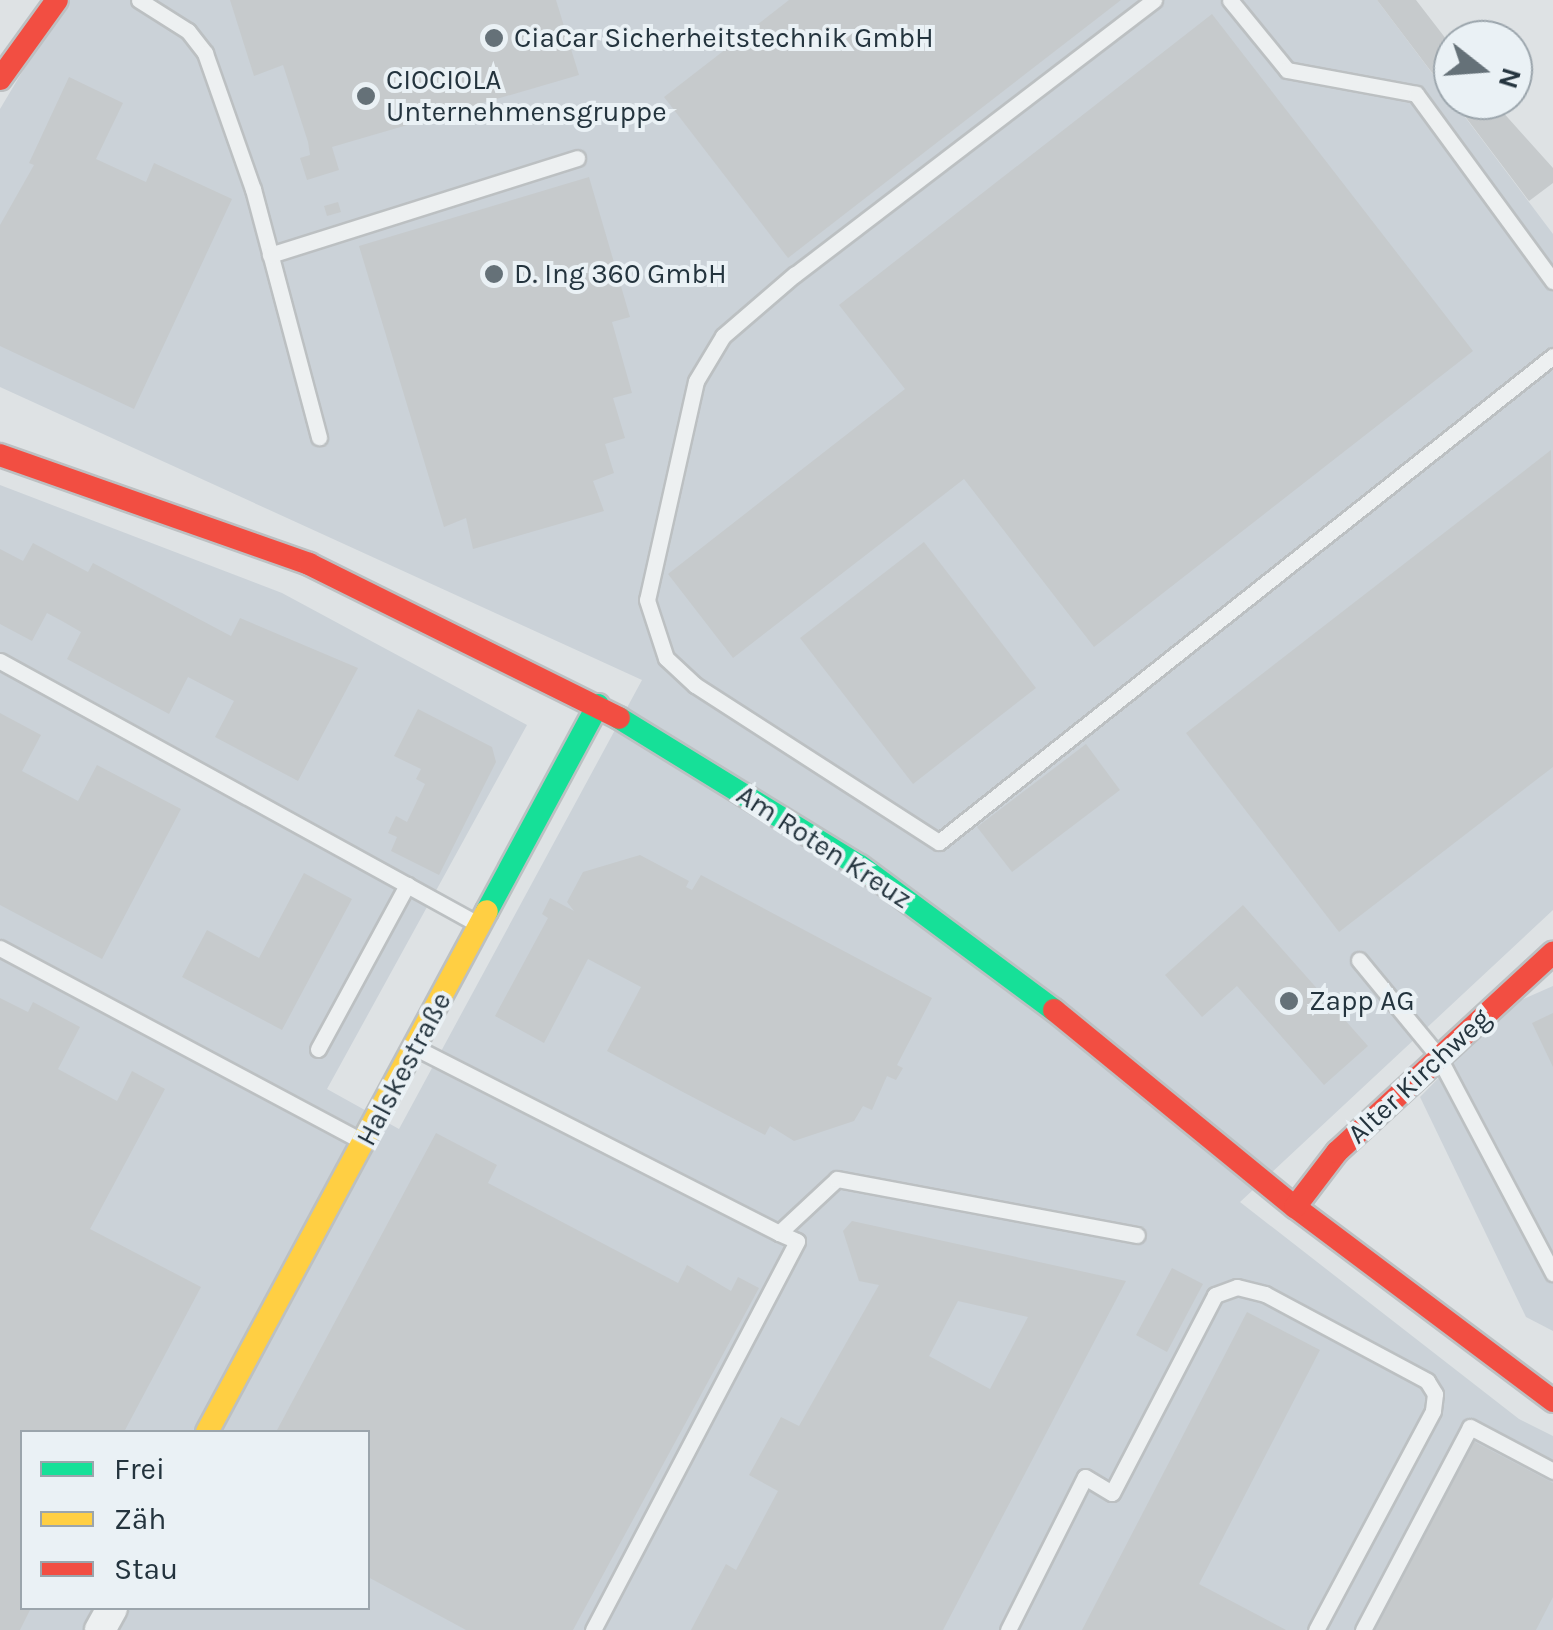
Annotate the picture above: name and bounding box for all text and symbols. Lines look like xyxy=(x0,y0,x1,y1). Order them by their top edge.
north arrow xyxy=(1433,20,1533,120)
place label: CiaCar Sicherheitstechnik GmbH xyxy=(514,21,934,55)
marker: CiaCar Sicherheitstechnik GmbH xyxy=(483,27,505,49)
place label: CIOCIOLA Unternehmensgruppe xyxy=(386,63,667,129)
text: N xyxy=(1492,64,1529,93)
marker: CIOCIOLA Unternehmensgruppe xyxy=(355,85,377,107)
place label: D. Ing 360 GmbH xyxy=(514,257,727,291)
marker: D. Ing 360 GmbH xyxy=(483,263,505,285)
street label: Am Roten Kreuz xyxy=(730,778,918,916)
place label: Zapp AG xyxy=(1309,984,1414,1018)
street label: Halskestraße xyxy=(349,986,459,1152)
marker: Zapp AG xyxy=(1278,990,1300,1012)
street label: Alter Kirchweg xyxy=(1341,1001,1497,1151)
legend xyxy=(20,1430,370,1610)
text: Frei xyxy=(114,1451,165,1487)
text: Zäh xyxy=(114,1501,166,1537)
text: Stau xyxy=(114,1551,178,1587)

